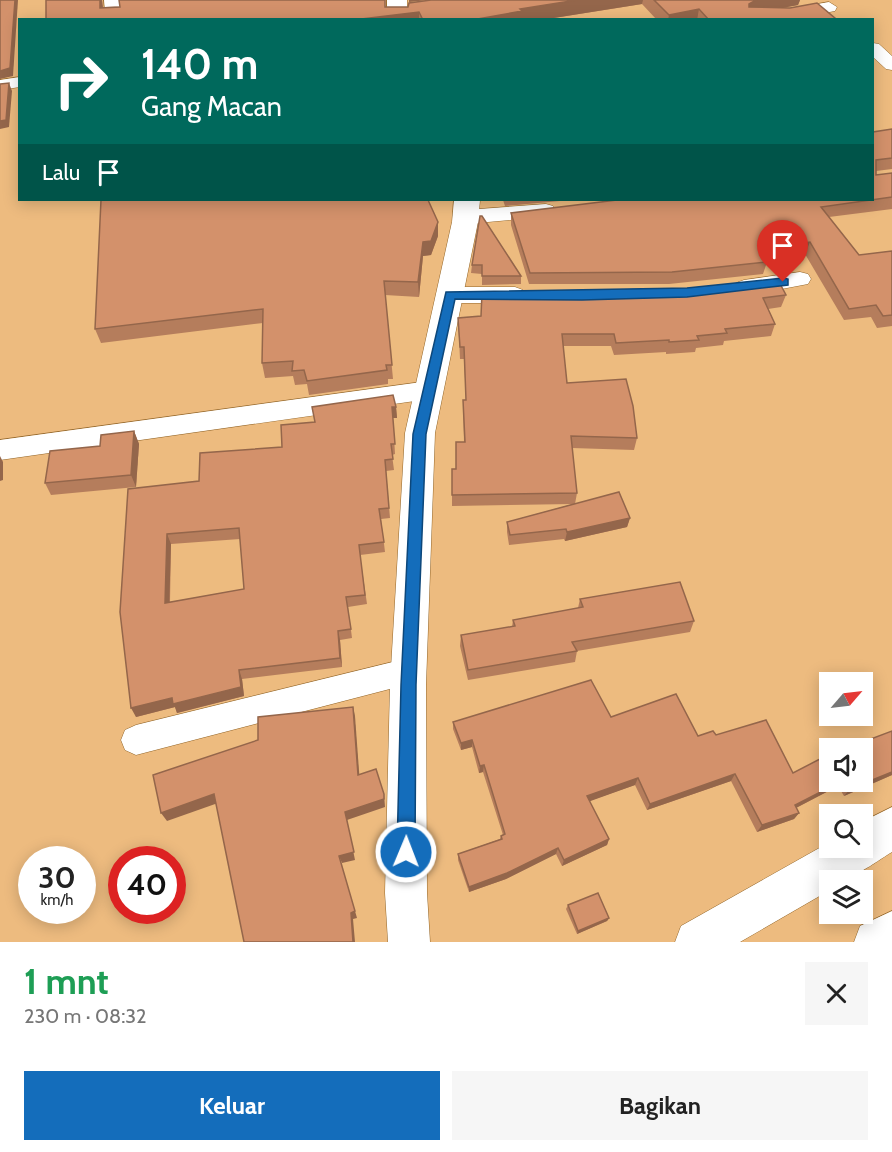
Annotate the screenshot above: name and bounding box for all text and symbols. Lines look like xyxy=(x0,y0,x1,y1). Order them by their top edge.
text: 140 m xyxy=(141,38,258,90)
icon: right xyxy=(42,42,120,120)
text: Gang Macan xyxy=(141,90,282,123)
icon: arrive xyxy=(92,156,125,189)
text: Lalu xyxy=(42,159,80,186)
pin xyxy=(757,220,808,282)
icon: arrive xyxy=(766,229,799,262)
north arrow xyxy=(819,672,873,726)
map controls xyxy=(819,672,873,924)
button: sound xyxy=(819,738,873,792)
button: search xyxy=(819,804,873,858)
position arrow xyxy=(374,820,438,884)
speed limit sign: 40 xyxy=(108,846,186,924)
text: 30 xyxy=(38,859,76,896)
button: layers xyxy=(819,870,873,924)
text: km/h xyxy=(41,891,73,909)
text: 1 mnt xyxy=(24,959,109,1003)
button: close xyxy=(805,962,868,1025)
text: 230 m · 08:32 xyxy=(24,1004,147,1028)
button: Keluar xyxy=(24,1071,440,1140)
button: Bagikan xyxy=(452,1071,868,1140)

